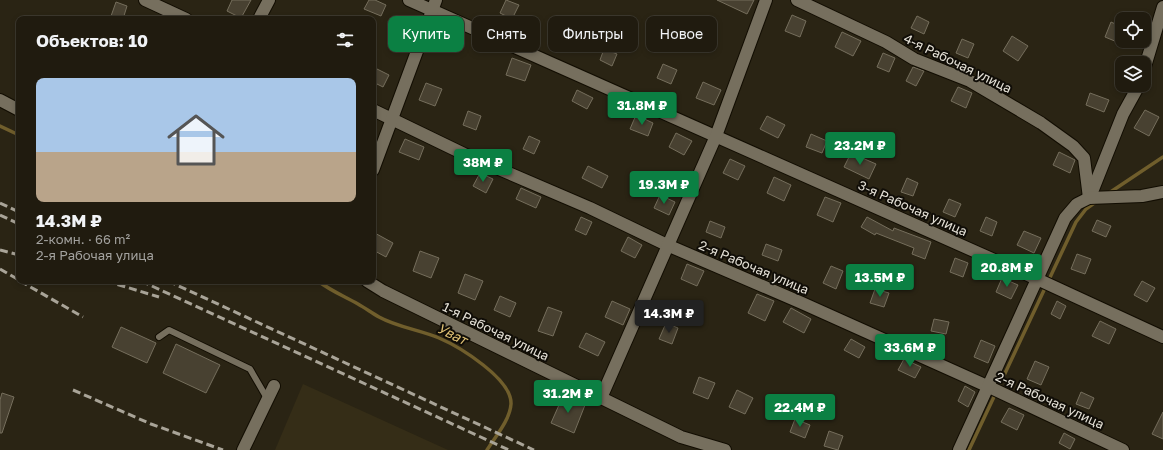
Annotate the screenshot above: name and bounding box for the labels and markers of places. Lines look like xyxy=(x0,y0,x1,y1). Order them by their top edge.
pin: 31.8M ₽ xyxy=(605,92,679,126)
pin: 23.2M ₽ xyxy=(823,132,897,166)
pin: 38M ₽ xyxy=(455,149,511,183)
pin: 19.3M ₽ xyxy=(627,171,701,205)
pin: 20.8M ₽ xyxy=(970,254,1044,288)
pin: 13.5M ₽ xyxy=(843,264,917,298)
pin: 14.3M ₽ xyxy=(632,300,706,334)
pin: 33.6M ₽ xyxy=(873,334,947,368)
pin: 31.2M ₽ xyxy=(531,380,605,414)
pin: 22.4M ₽ xyxy=(763,394,837,428)

